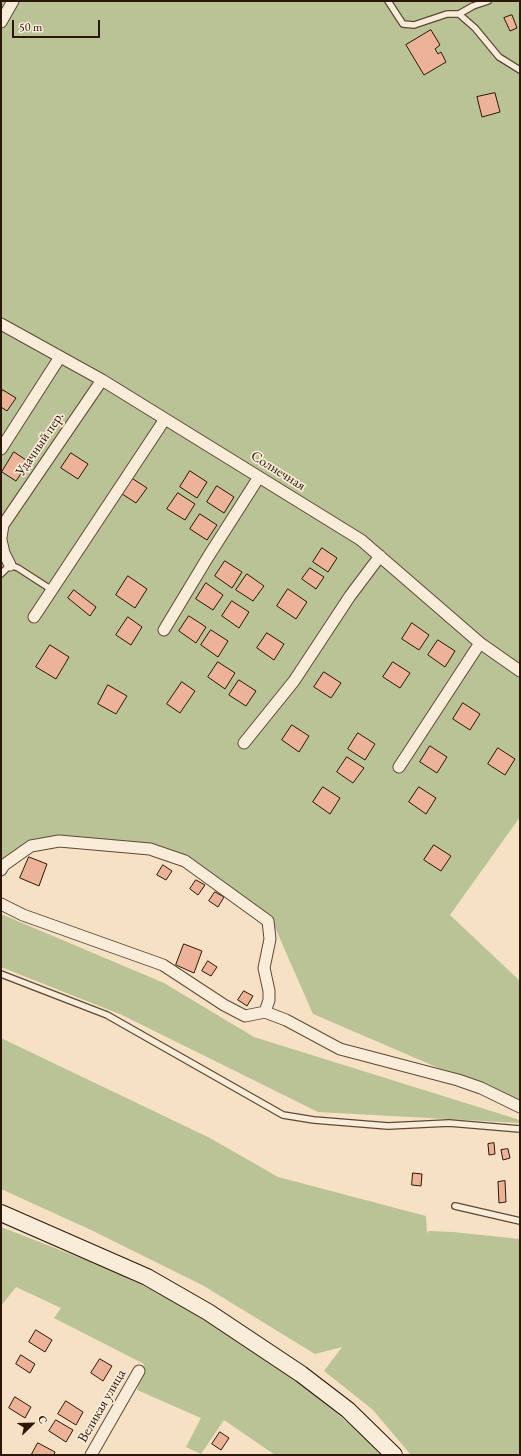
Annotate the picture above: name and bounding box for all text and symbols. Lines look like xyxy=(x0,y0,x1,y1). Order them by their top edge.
scale bar xyxy=(14,12,102,38)
text: 50 m xyxy=(19,19,42,35)
street label: Удачный пер. xyxy=(12,409,68,479)
street label: Солнечная xyxy=(248,448,308,494)
street label: Великая улица xyxy=(74,1366,130,1446)
north arrow xyxy=(12,1404,52,1444)
text: С xyxy=(35,1413,51,1426)

